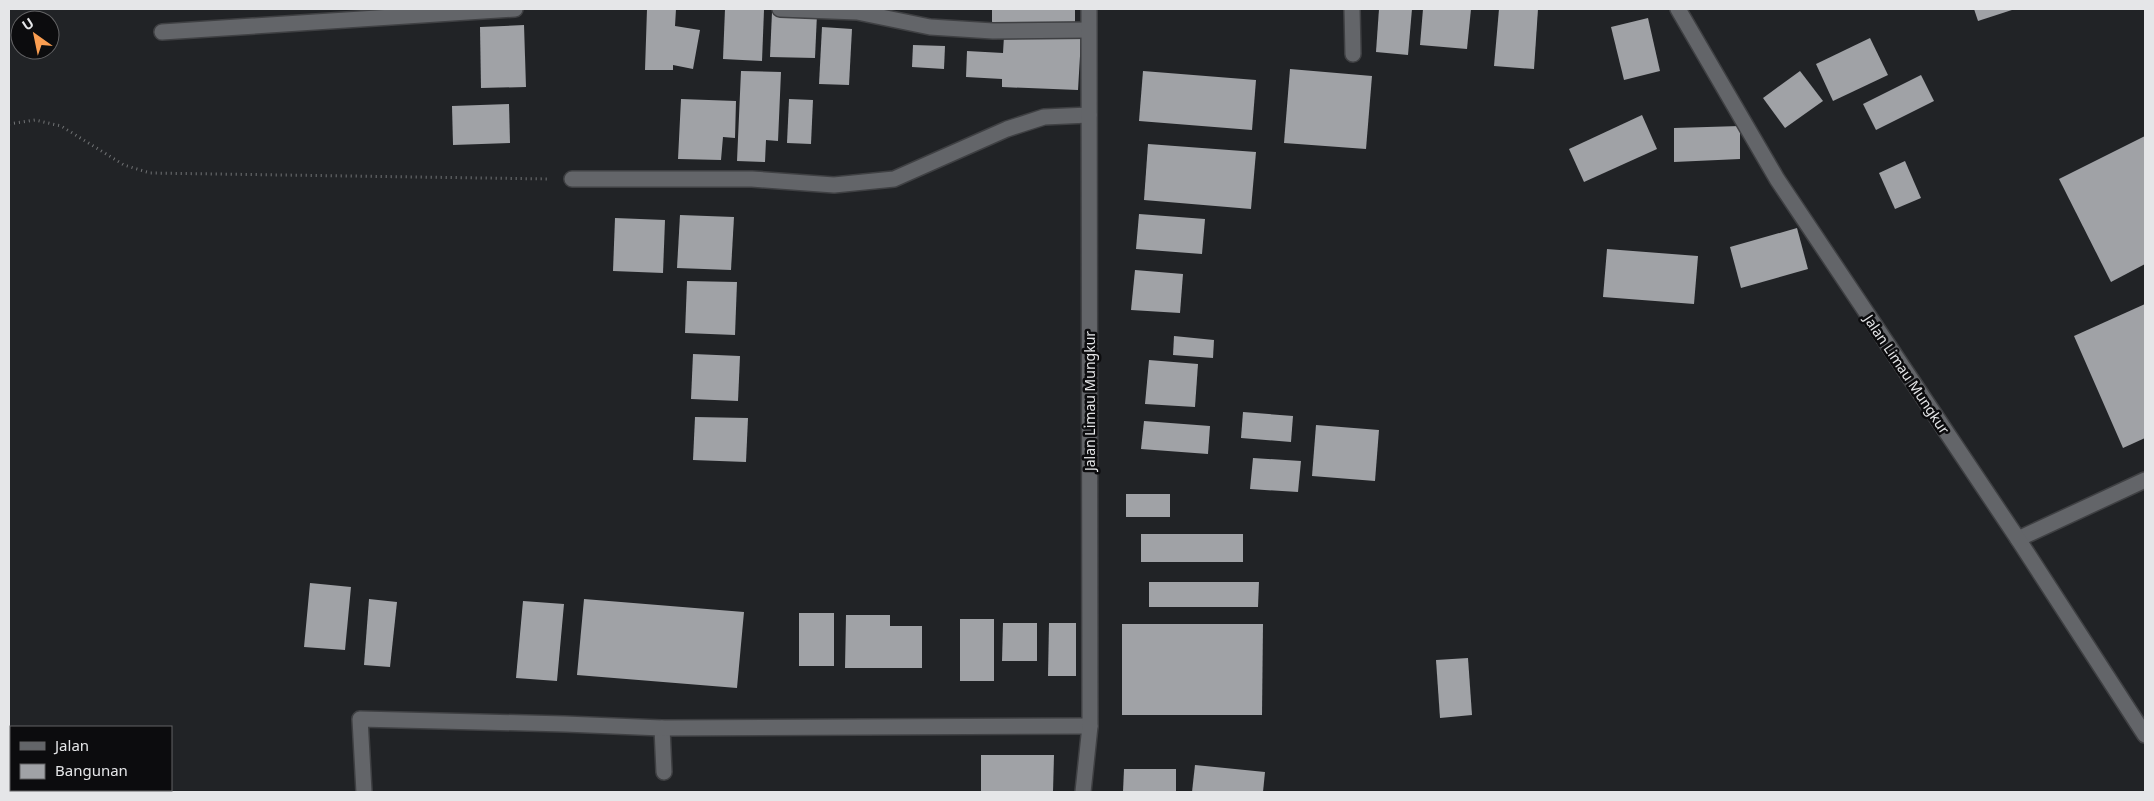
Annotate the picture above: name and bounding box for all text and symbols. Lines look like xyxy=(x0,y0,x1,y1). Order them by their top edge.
north arrow xyxy=(10,10,60,60)
text: U xyxy=(18,13,37,35)
street label: Jalan Limau Mungkur xyxy=(1859,309,1954,438)
street label: Jalan Limau Mungkur xyxy=(1080,331,1099,473)
legend xyxy=(10,726,172,791)
text: Jalan xyxy=(53,735,89,755)
text: Bangunan xyxy=(55,760,128,780)

